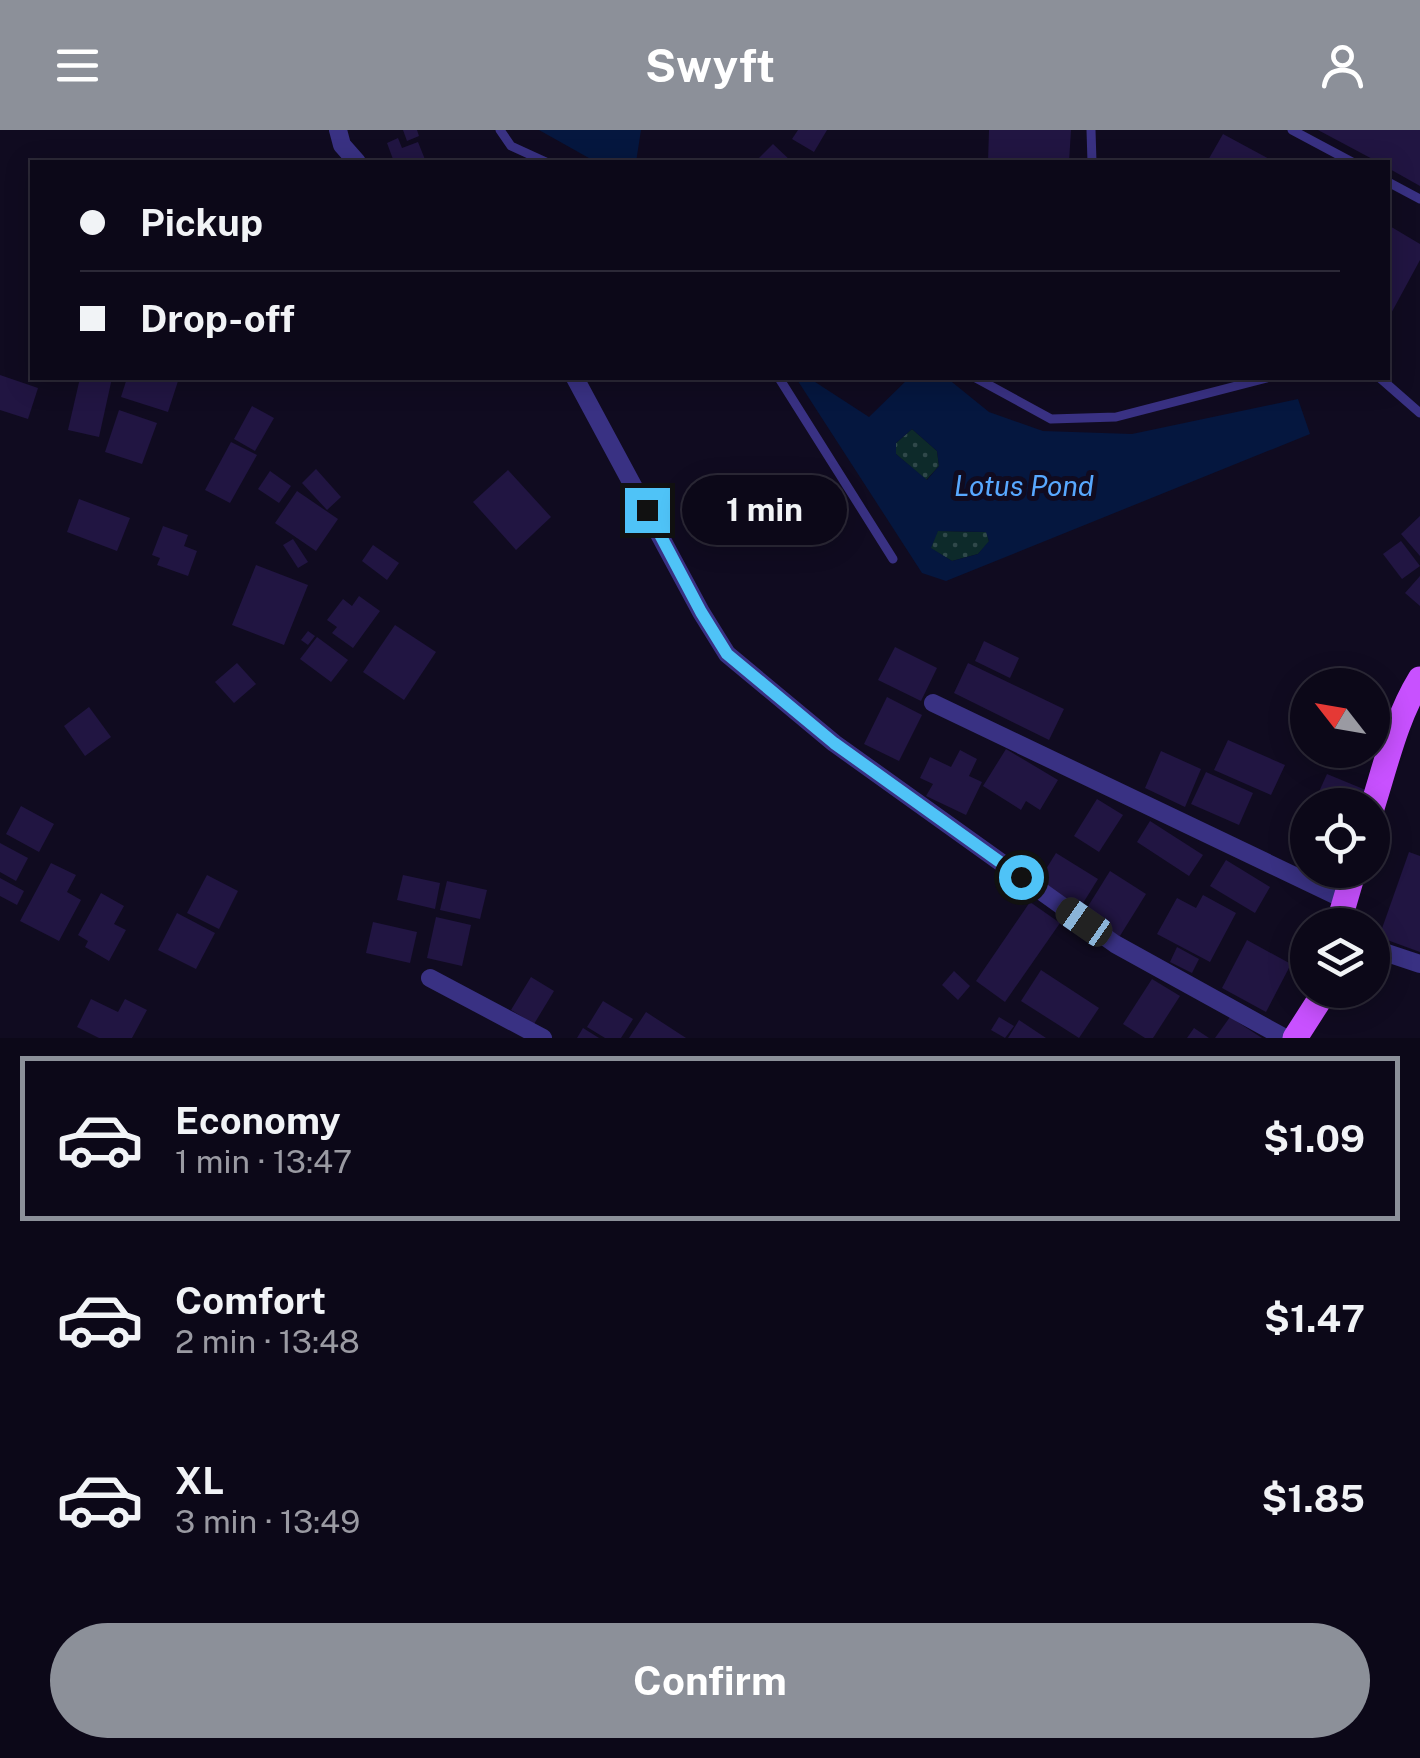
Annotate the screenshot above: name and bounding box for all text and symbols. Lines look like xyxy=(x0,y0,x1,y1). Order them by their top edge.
icon: menu xyxy=(50,38,105,93)
icon: person xyxy=(1315,38,1370,93)
text: Swyft xyxy=(645,39,775,92)
text: Pickup xyxy=(140,200,263,245)
text: Drop-off xyxy=(140,296,295,341)
water label: Lotus Pond xyxy=(954,469,1094,502)
callout: 1 min xyxy=(682,475,847,545)
route end xyxy=(625,488,670,533)
text: 1 min xyxy=(726,491,803,528)
north arrow xyxy=(1290,668,1390,768)
map controls xyxy=(1290,668,1390,1008)
button: locate xyxy=(1290,788,1390,888)
route start xyxy=(999,855,1044,900)
car xyxy=(1051,893,1117,951)
button: layers xyxy=(1290,908,1390,1008)
icon: car xyxy=(55,1094,145,1184)
text: Economy xyxy=(175,1098,341,1143)
text: $1.09 xyxy=(1263,1116,1365,1161)
text: 1 min · 13:47 xyxy=(175,1143,352,1180)
icon: car xyxy=(55,1274,145,1364)
text: Comfort xyxy=(175,1278,326,1323)
text: $1.47 xyxy=(1264,1296,1365,1341)
text: 2 min · 13:48 xyxy=(175,1323,360,1360)
icon: car xyxy=(55,1454,145,1544)
text: XL xyxy=(175,1458,224,1503)
text: $1.85 xyxy=(1261,1476,1365,1521)
text: 3 min · 13:49 xyxy=(175,1503,360,1540)
button: Confirm xyxy=(50,1623,1370,1738)

